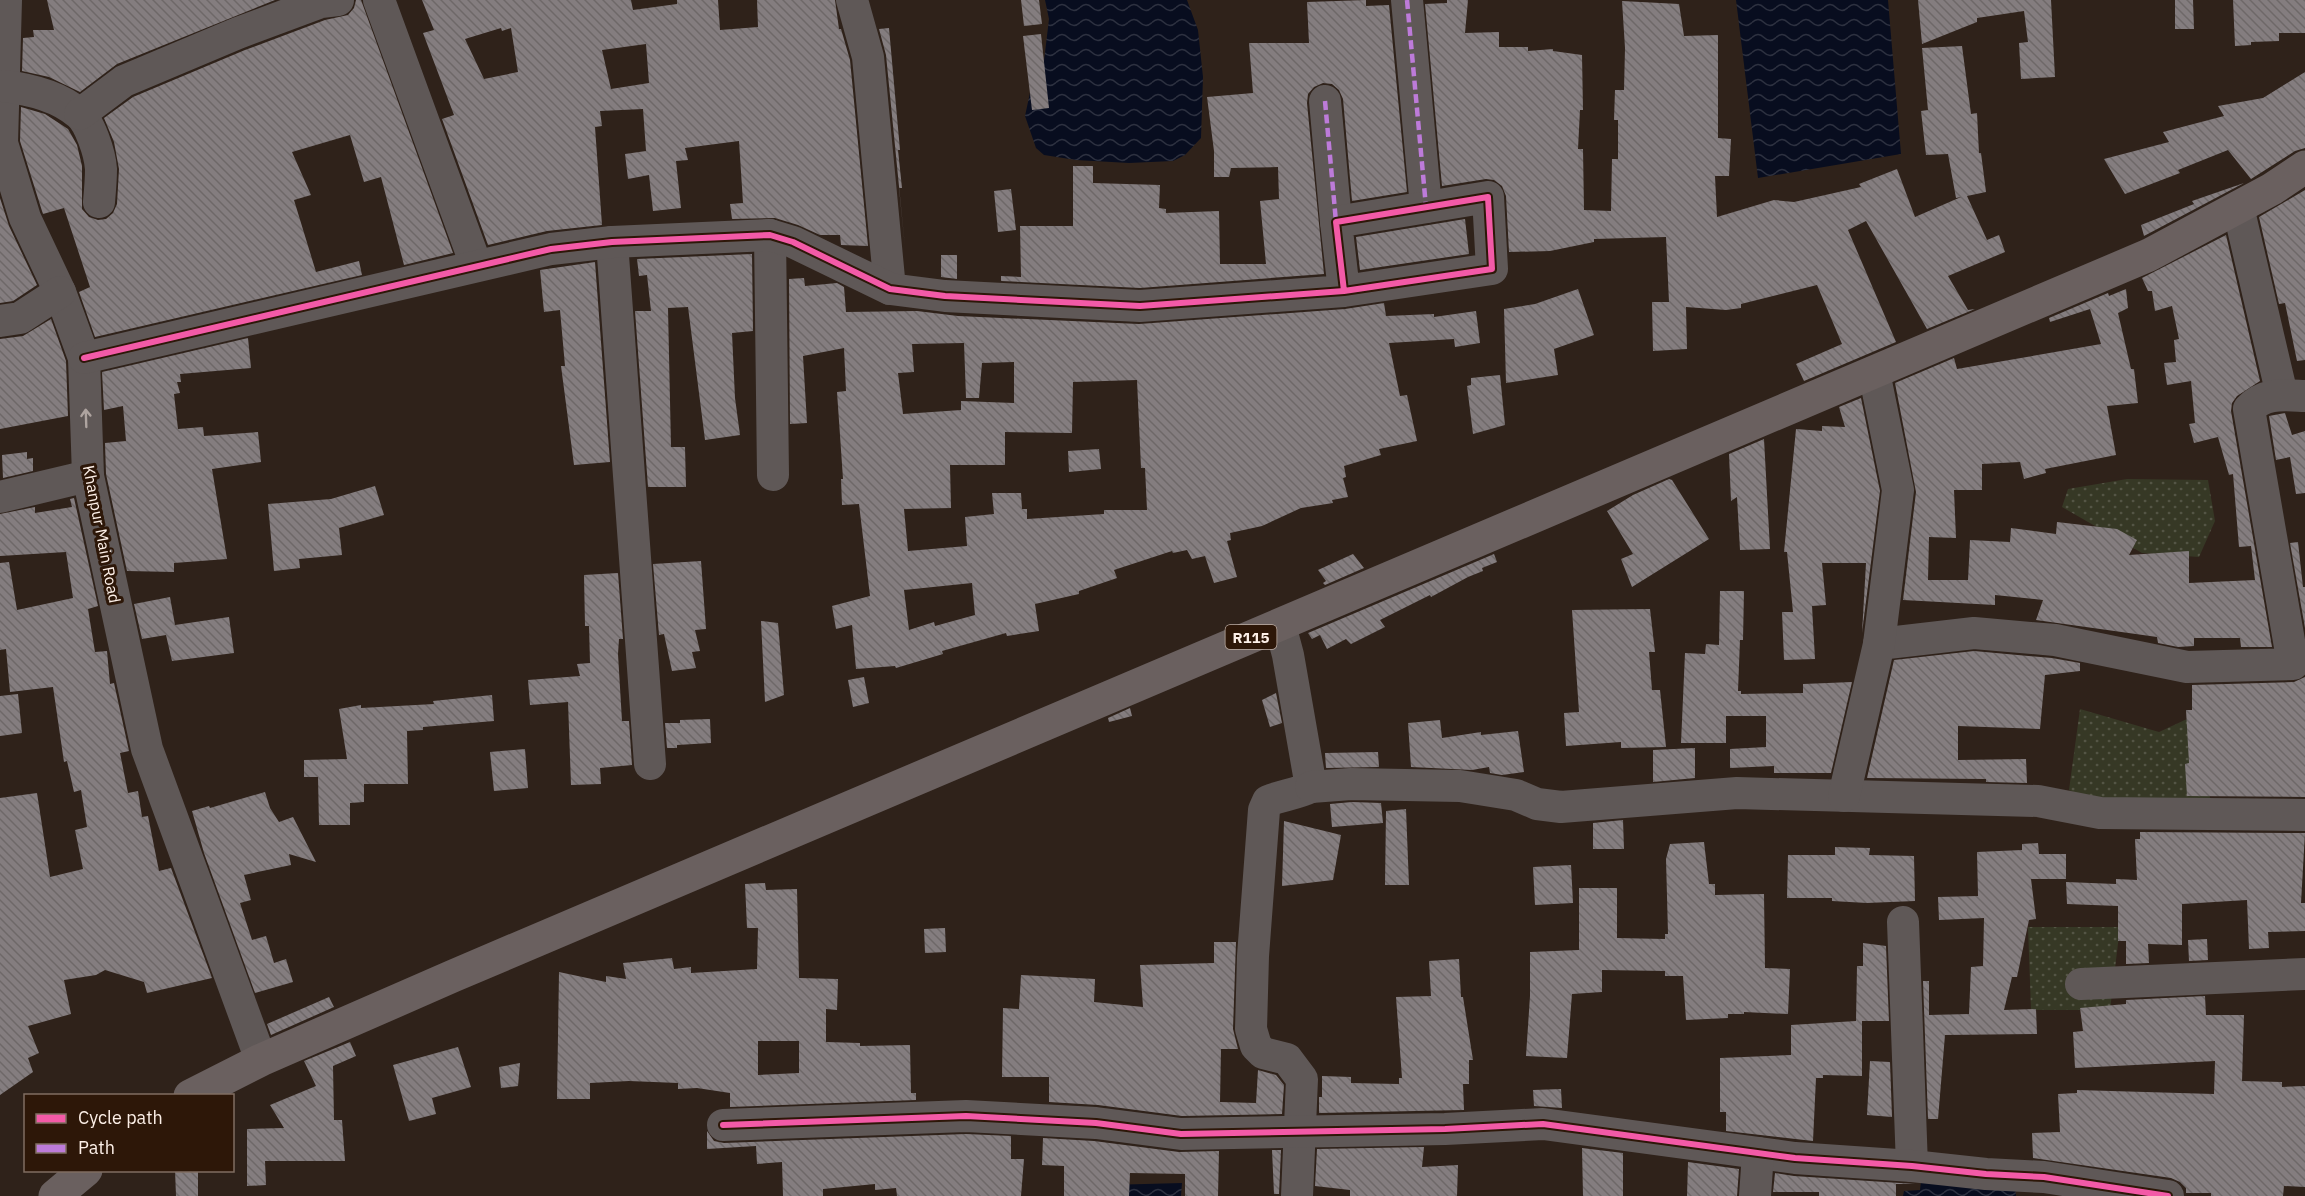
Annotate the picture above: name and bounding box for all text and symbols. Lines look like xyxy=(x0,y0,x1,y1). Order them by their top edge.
one-way arrow xyxy=(81,408,92,428)
street label: Khanpur Main Road xyxy=(79,463,125,605)
road number: R115 xyxy=(1226,625,1276,649)
legend xyxy=(24,1094,234,1172)
text: Cycle path xyxy=(78,1106,163,1129)
text: Path xyxy=(78,1136,115,1159)

